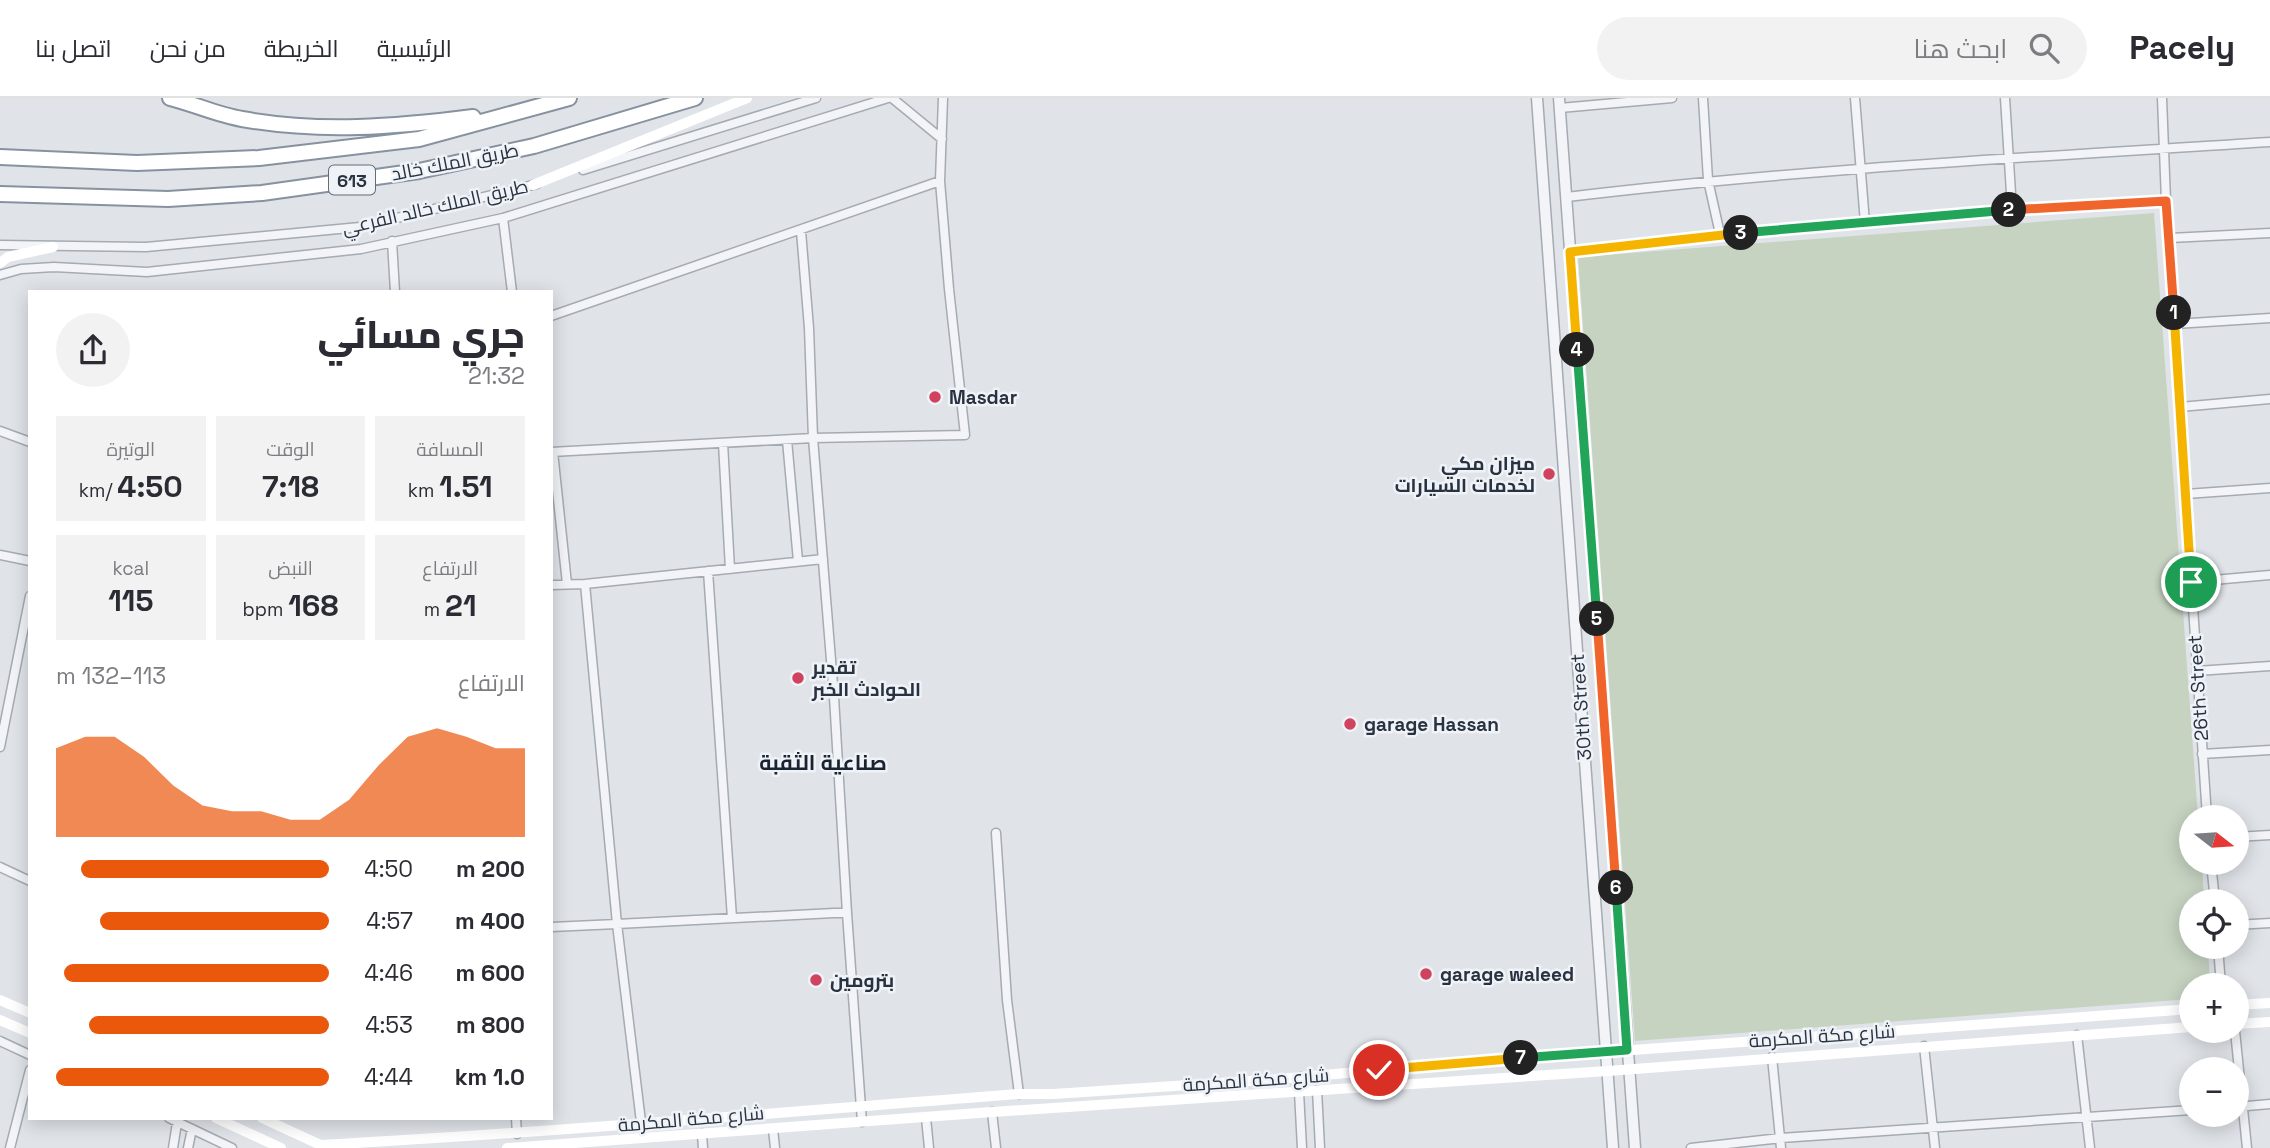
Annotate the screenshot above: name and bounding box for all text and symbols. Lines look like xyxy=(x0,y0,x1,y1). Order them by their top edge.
search box xyxy=(1597,17,2087,80)
text: Pacely xyxy=(2129,27,2235,69)
icon: search xyxy=(2025,29,2063,67)
text: ابحث هنا xyxy=(1914,32,2007,66)
text: اتصل بنا xyxy=(35,33,112,64)
text: من نحن xyxy=(150,33,226,64)
text: الخريطة xyxy=(264,33,339,64)
text: الرئيسية xyxy=(377,33,452,64)
street label: طريق الملك خالد xyxy=(389,137,521,187)
road number: 613 xyxy=(329,166,375,194)
street label: طريق الملك خالد الفرعي xyxy=(339,173,531,243)
pin: 2 xyxy=(1992,192,2026,228)
text: 2 xyxy=(2003,197,2014,222)
pin: 3 xyxy=(1724,216,1758,250)
text: 3 xyxy=(1735,220,1746,245)
pin: 1 xyxy=(2156,296,2192,330)
text: 1 xyxy=(2169,300,2178,325)
text: جري مسائي xyxy=(317,311,525,359)
button: share xyxy=(56,313,130,387)
pin: 4 xyxy=(1560,332,1594,368)
text: 4 xyxy=(1570,337,1583,362)
text: 21:32 xyxy=(468,361,525,391)
place label: Masdar xyxy=(949,385,1017,410)
marker: Masdar xyxy=(927,389,943,405)
text: الوتيرة xyxy=(106,437,155,462)
text: الوقت xyxy=(266,437,315,462)
text: المسافة xyxy=(416,437,484,462)
place label: ميزان مكي لخدمات السيارات xyxy=(1395,451,1535,498)
marker: ميزان مكي لخدمات السيارات xyxy=(1541,466,1557,482)
text: 4:50 xyxy=(117,467,183,506)
text: 7:18 xyxy=(262,467,319,506)
text: 1.51 xyxy=(439,467,493,506)
text: /km xyxy=(79,478,117,503)
text: km xyxy=(408,478,439,503)
pin xyxy=(2161,552,2221,612)
text: kcal xyxy=(113,556,149,581)
text: النبض xyxy=(268,556,313,581)
text: الارتفاع xyxy=(422,556,478,581)
icon: arrive xyxy=(2172,563,2210,601)
text: 115 xyxy=(108,581,153,620)
text: 168 xyxy=(288,586,338,625)
text: 21 xyxy=(445,586,476,625)
text: bpm xyxy=(243,597,288,622)
text: m xyxy=(424,597,445,622)
pin: 5 xyxy=(1580,602,1614,636)
text: 5 xyxy=(1591,606,1602,631)
street label: 26th Street xyxy=(2182,634,2214,742)
street label: 30th Street xyxy=(1565,653,1597,761)
place label: تقدير الحوادث الخبر xyxy=(811,655,921,702)
text: 113–132 m xyxy=(56,661,166,691)
text: الارتفاع xyxy=(458,668,525,698)
marker: تقدير الحوادث الخبر xyxy=(790,670,806,686)
place label: garage Hassan xyxy=(1364,712,1499,737)
marker: garage Hassan xyxy=(1342,716,1358,732)
district label: صناعية الثقبة xyxy=(759,749,887,776)
north arrow xyxy=(2179,805,2249,875)
map controls xyxy=(2179,805,2249,1127)
text: 4:50 xyxy=(364,854,413,884)
text: 200 m xyxy=(456,854,525,884)
pin: 6 xyxy=(1598,870,1634,906)
text: 6 xyxy=(1610,875,1621,900)
button: locate xyxy=(2179,889,2249,959)
text: 4:57 xyxy=(366,906,413,936)
text: 400 m xyxy=(455,906,525,936)
text: 4:46 xyxy=(364,958,413,988)
text: 600 m xyxy=(455,958,525,988)
place label: garage waleed xyxy=(1440,962,1574,987)
marker: garage waleed xyxy=(1418,966,1434,982)
place label: بترومين xyxy=(830,968,894,993)
marker: بترومين xyxy=(808,972,824,988)
button: + xyxy=(2179,973,2249,1043)
text: 4:53 xyxy=(365,1010,413,1040)
text: 800 m xyxy=(456,1010,525,1040)
street label: شارع مكة المكرمة xyxy=(1748,1018,1896,1055)
pin xyxy=(1349,1040,1409,1100)
pin: 7 xyxy=(1504,1040,1538,1076)
text: 7 xyxy=(1515,1045,1526,1070)
icon: check xyxy=(1360,1051,1398,1089)
button: − xyxy=(2179,1057,2249,1127)
text: 4:44 xyxy=(364,1062,413,1092)
text: 1.0 km xyxy=(455,1062,525,1092)
street label: شارع مكة المكرمة xyxy=(1182,1062,1330,1099)
street label: شارع مكة المكرمة xyxy=(617,1100,765,1139)

